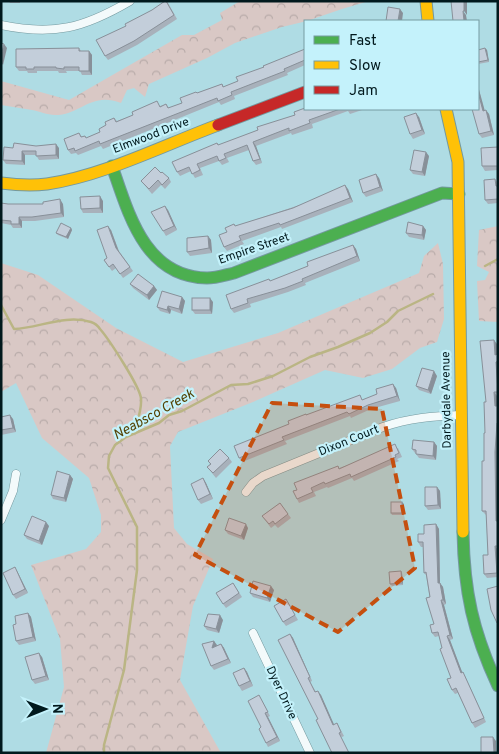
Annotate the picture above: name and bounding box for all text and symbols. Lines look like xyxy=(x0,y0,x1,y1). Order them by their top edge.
legend xyxy=(304,20,479,110)
text: Fast xyxy=(349,32,377,51)
text: Slow xyxy=(349,57,381,76)
text: Jam xyxy=(349,82,378,101)
street label: Elmwood Drive xyxy=(111,114,191,158)
street label: Empire Street xyxy=(216,229,292,269)
street label: Darbydale Avenue xyxy=(438,351,456,449)
water label: Neabsco Creek xyxy=(111,385,198,444)
street label: Dixon Court xyxy=(316,422,382,460)
street label: Dyer Drive xyxy=(262,664,300,722)
north arrow xyxy=(20,684,70,734)
text: N xyxy=(48,704,65,714)

